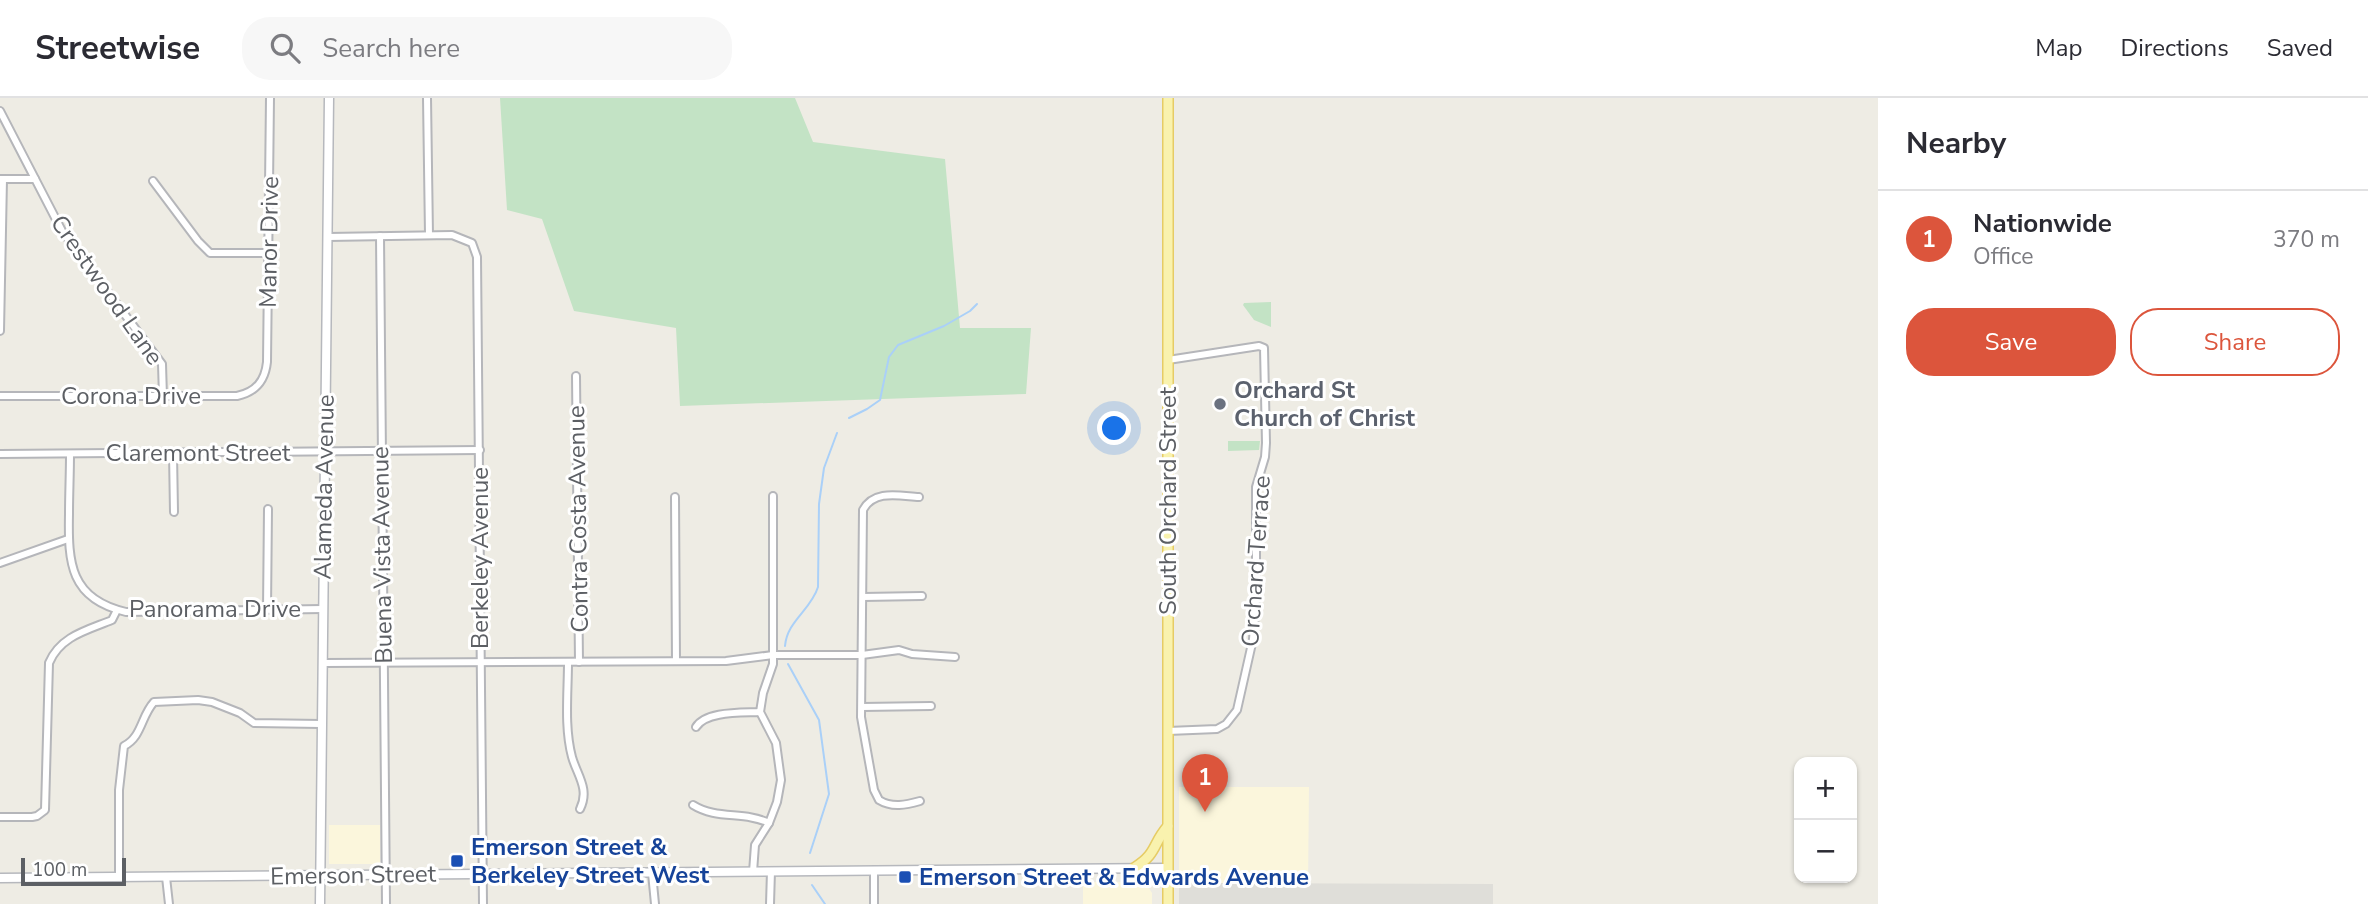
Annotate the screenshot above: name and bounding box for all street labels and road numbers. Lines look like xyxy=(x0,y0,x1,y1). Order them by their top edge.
street label: Manor Drive xyxy=(252,176,286,308)
street label: Crestwood Lane xyxy=(43,209,171,371)
street label: Corona Drive xyxy=(61,380,201,412)
street label: South Orchard Street xyxy=(1152,386,1184,615)
street label: Alameda Avenue xyxy=(306,394,342,580)
street label: Contra Costa Avenue xyxy=(560,405,596,633)
street label: Claremont Street xyxy=(106,437,291,469)
street label: Buena Vista Avenue xyxy=(364,446,400,664)
street label: Berkeley Avenue xyxy=(464,467,496,649)
street label: Orchard Terrace xyxy=(1234,474,1278,648)
street label: Panorama Drive xyxy=(129,593,301,625)
street label: Emerson Street xyxy=(270,858,437,892)

